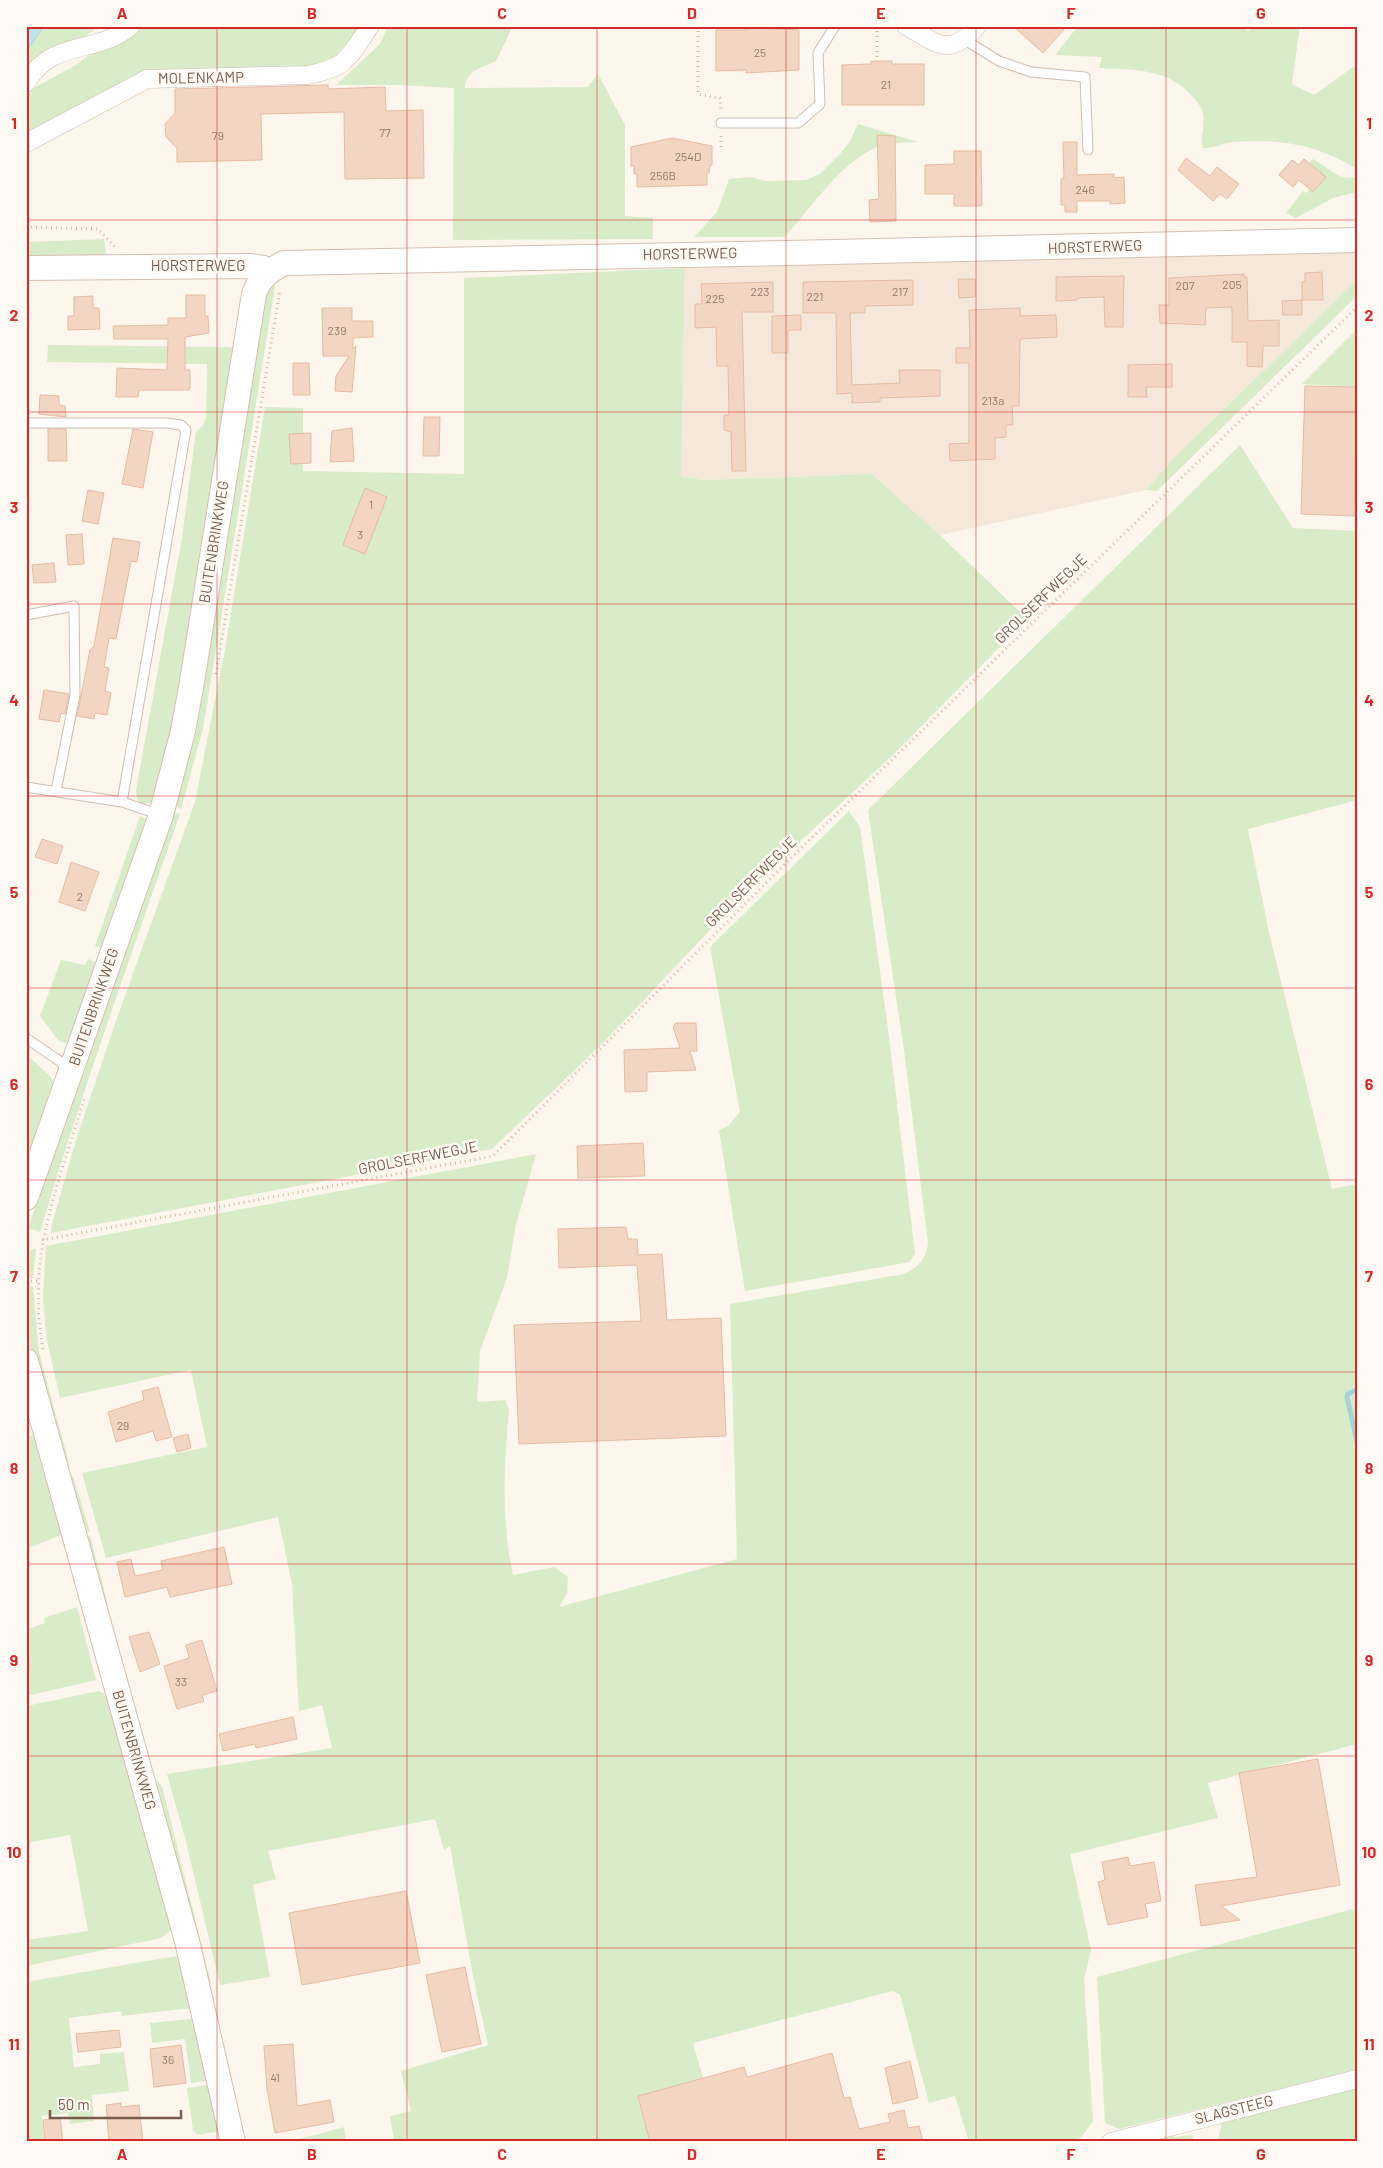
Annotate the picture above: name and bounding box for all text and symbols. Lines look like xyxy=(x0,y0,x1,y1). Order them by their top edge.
text: A xyxy=(117,3,128,22)
text: B xyxy=(307,3,317,22)
text: C xyxy=(497,3,507,22)
text: D xyxy=(687,3,697,22)
text: E xyxy=(876,3,886,22)
text: F xyxy=(1067,3,1076,22)
text: G xyxy=(1256,3,1266,22)
house number: 25 xyxy=(754,45,766,59)
street label: MOLENKAMP xyxy=(158,67,244,87)
house number: 21 xyxy=(881,77,891,91)
text: 1 xyxy=(11,113,17,132)
text: 1 xyxy=(1366,113,1372,132)
house number: 77 xyxy=(379,125,391,139)
house number: 79 xyxy=(212,128,224,142)
house number: 254D xyxy=(675,149,701,163)
house number: 256B xyxy=(650,168,676,182)
house number: 246 xyxy=(1075,182,1095,196)
street label: HORSTERWEG xyxy=(1047,235,1143,257)
street label: HORSTERWEG xyxy=(643,243,737,263)
street label: HORSTERWEG xyxy=(151,256,245,274)
house number: 205 xyxy=(1222,277,1242,291)
house number: 207 xyxy=(1176,278,1195,292)
house number: 223 xyxy=(751,284,769,298)
house number: 217 xyxy=(892,284,908,298)
house number: 221 xyxy=(807,289,823,303)
house number: 225 xyxy=(705,291,725,305)
text: 2 xyxy=(10,305,19,324)
text: 2 xyxy=(1365,305,1374,324)
house number: 239 xyxy=(328,323,346,337)
house number: 213a xyxy=(982,393,1004,407)
street label: BUITENBRINKWEG xyxy=(194,479,232,604)
text: 3 xyxy=(10,497,18,516)
house number: 1 xyxy=(369,497,373,511)
text: 3 xyxy=(1365,497,1373,516)
house number: 3 xyxy=(357,527,363,541)
street label: GROLSERFWEGJE xyxy=(991,550,1090,647)
text: 4 xyxy=(9,690,19,709)
text: 4 xyxy=(1364,690,1374,709)
street label: GROLSERFWEGJE xyxy=(701,832,799,930)
text: 5 xyxy=(10,882,19,901)
text: 5 xyxy=(1365,882,1374,901)
house number: 2 xyxy=(77,889,83,903)
street label: BUITENBRINKWEG xyxy=(64,945,122,1068)
text: 6 xyxy=(10,1074,19,1093)
text: 6 xyxy=(1365,1074,1374,1093)
street label: GROLSERFWEGJE xyxy=(357,1137,479,1177)
text: 7 xyxy=(10,1266,18,1285)
text: 7 xyxy=(1365,1266,1373,1285)
house number: 29 xyxy=(117,1418,129,1432)
text: 8 xyxy=(10,1458,19,1477)
text: 8 xyxy=(1365,1458,1374,1477)
text: 9 xyxy=(10,1650,18,1669)
text: 9 xyxy=(1365,1650,1373,1669)
house number: 33 xyxy=(175,1674,187,1688)
street label: BUITENBRINKWEG xyxy=(109,1688,161,1812)
text: 10 xyxy=(7,1842,21,1861)
text: 10 xyxy=(1362,1842,1376,1861)
text: 11 xyxy=(8,2034,20,2053)
text: 11 xyxy=(1363,2034,1375,2053)
house number: 36 xyxy=(162,2052,174,2066)
house number: 41 xyxy=(270,2070,280,2084)
scale bar xyxy=(50,2088,181,2120)
street label: SLAGSTEEG xyxy=(1193,2091,1275,2127)
text: 50 m xyxy=(58,2095,90,2113)
text: A xyxy=(117,2144,128,2163)
text: B xyxy=(307,2144,317,2163)
text: C xyxy=(497,2144,507,2163)
text: D xyxy=(687,2144,697,2163)
text: E xyxy=(876,2144,886,2163)
text: F xyxy=(1067,2144,1076,2163)
text: G xyxy=(1256,2144,1266,2163)

